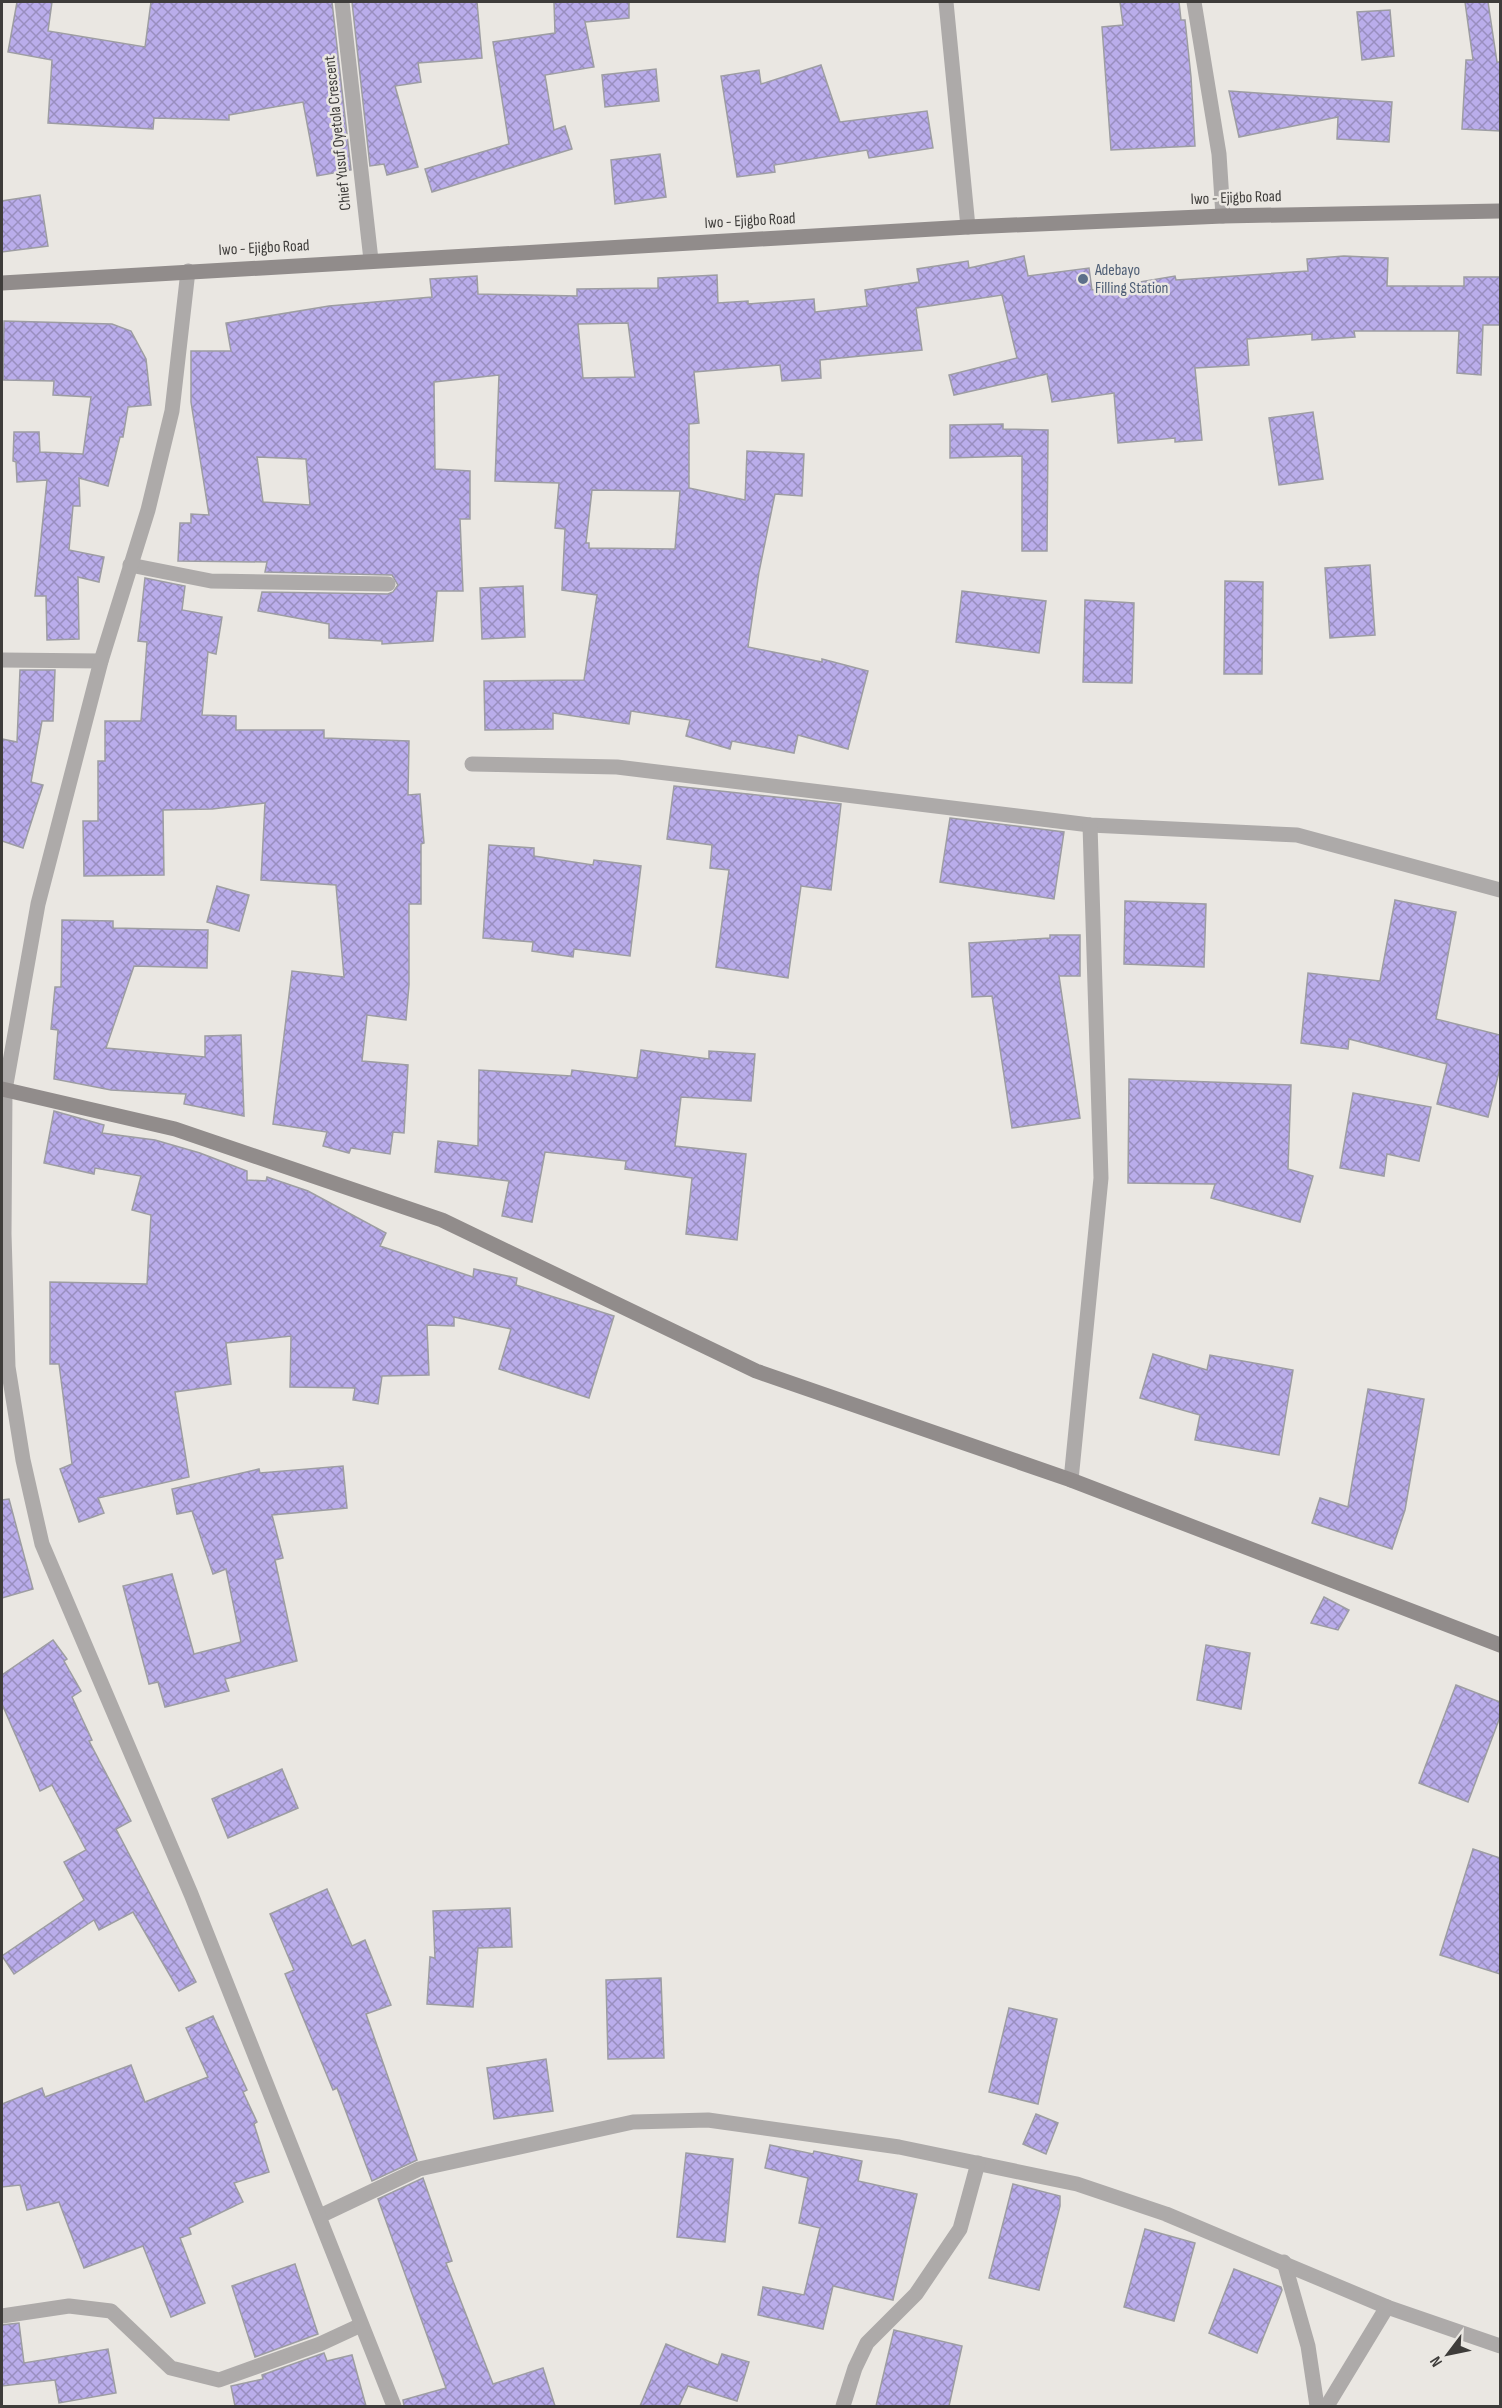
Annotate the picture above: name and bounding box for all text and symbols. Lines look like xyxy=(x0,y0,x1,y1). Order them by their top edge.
street label: Chief Yusuf Oyetola Crescent xyxy=(320,54,356,211)
street label: Iwo - Ejigbo Road xyxy=(1190,187,1282,209)
street label: Iwo - Ejigbo Road xyxy=(704,209,796,233)
street label: Iwo - Ejigbo Road xyxy=(218,236,310,260)
place label: Adebayo Filling Station xyxy=(1094,261,1168,298)
marker: Adebayo Filling Station xyxy=(1076,272,1090,286)
north arrow xyxy=(1418,2324,1478,2384)
text: N xyxy=(1426,2352,1447,2370)

